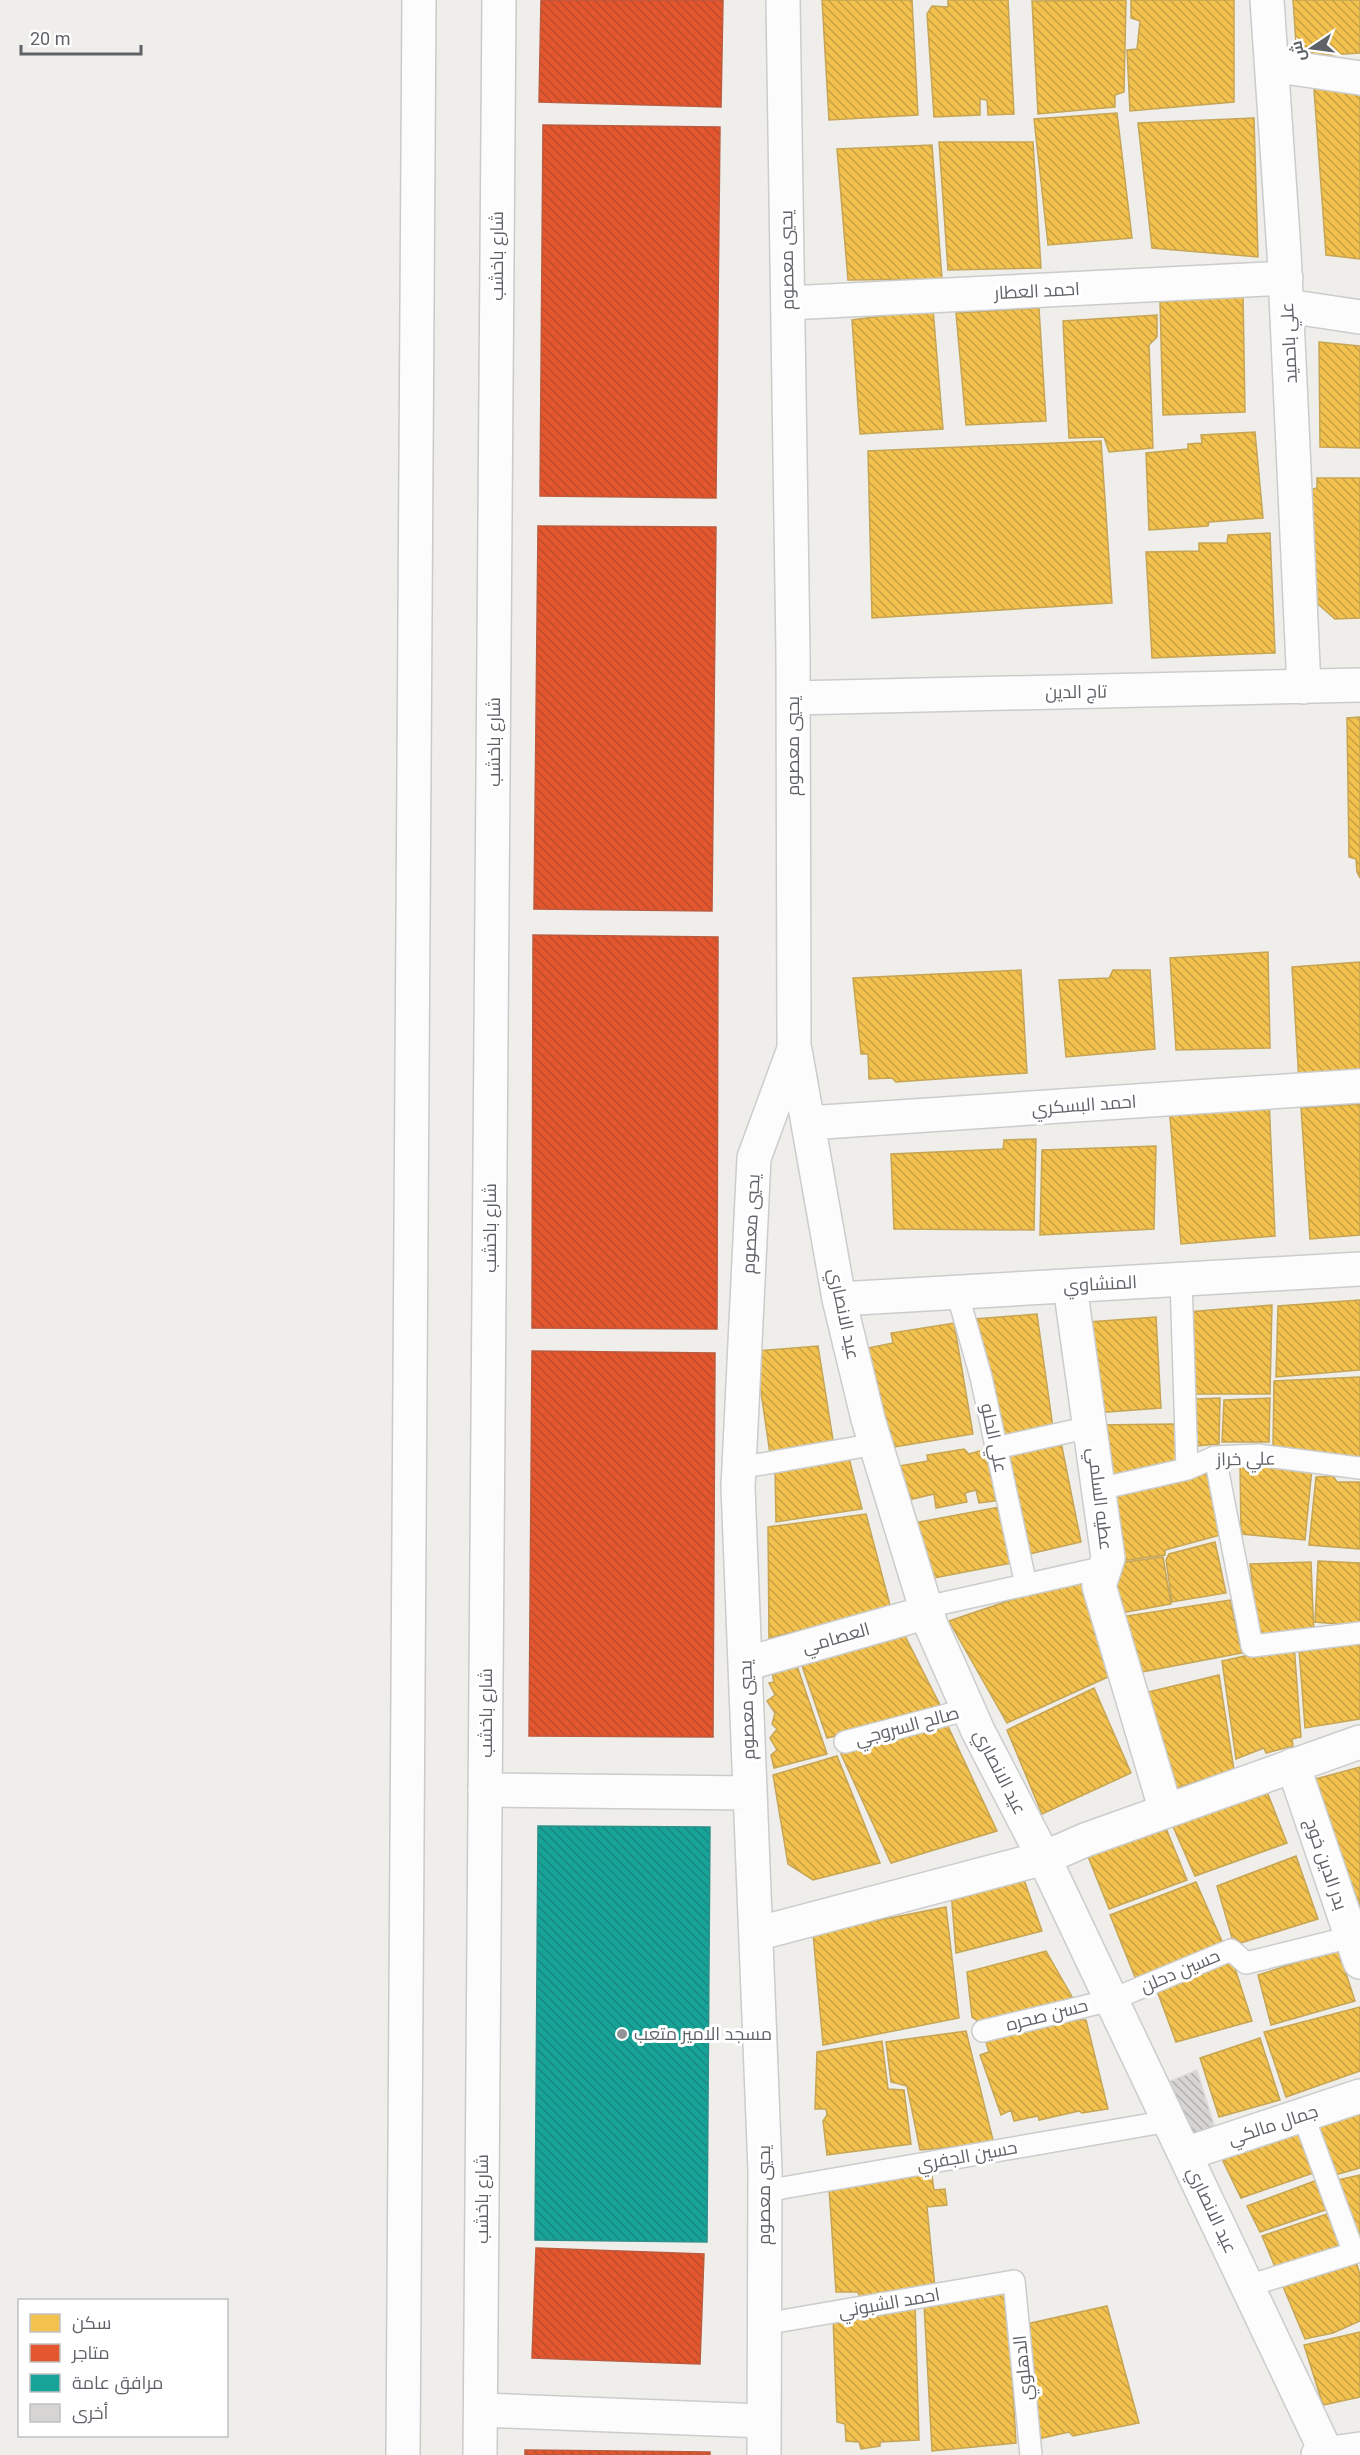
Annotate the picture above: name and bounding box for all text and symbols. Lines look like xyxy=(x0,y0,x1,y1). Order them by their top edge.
scale bar xyxy=(21,18,141,56)
north arrow xyxy=(1282,18,1342,78)
text: 20 m xyxy=(30,28,70,49)
text: ش xyxy=(1286,39,1309,63)
street label: يحيي معصوم xyxy=(775,210,800,310)
street label: شارع باخشب xyxy=(486,211,509,301)
street label: احمد العطار xyxy=(993,278,1080,304)
street label: علي باحميد xyxy=(1276,302,1305,384)
street label: تاج الدين xyxy=(1045,680,1107,705)
street label: يحيي معصوم xyxy=(782,696,805,796)
street label: شارع باخشب xyxy=(483,697,506,787)
street label: احمد البسكري xyxy=(1031,1090,1137,1123)
street label: يحيي معصوم xyxy=(737,1173,766,1275)
street label: شارع باخشب xyxy=(479,1183,502,1273)
street label: عيد الانصاري xyxy=(821,1266,864,1362)
street label: المنشاوي xyxy=(1062,1271,1138,1300)
street label: علي الحلو xyxy=(973,1401,1012,1475)
street label: عطيه السلمي xyxy=(1080,1446,1117,1552)
street label: علي خراز xyxy=(1215,1447,1276,1474)
street label: العصامي xyxy=(800,1618,873,1661)
street label: يحيي معصوم xyxy=(734,1659,761,1760)
street label: شارع باخشب xyxy=(475,1668,498,1758)
street label: صالح السروجي xyxy=(853,1702,962,1753)
street label: عيد الانصاري xyxy=(966,1726,1031,1820)
street label: بدر الدين خوج xyxy=(1299,1815,1352,1913)
street label: حسين دحلن xyxy=(1137,1944,1223,1998)
street label: حسن صحره xyxy=(1004,1994,1090,2036)
place label: مسجد الامير متعب xyxy=(634,2023,772,2045)
marker: مسجد الامير متعب xyxy=(615,2027,629,2041)
street label: جمال مالكي xyxy=(1225,2100,1322,2153)
street label: حسين الجفري xyxy=(915,2136,1019,2179)
street label: يحيي معصوم xyxy=(753,2145,776,2245)
street label: شارع باخشب xyxy=(471,2154,494,2244)
street label: عيد الانصاري xyxy=(1180,2163,1242,2258)
street label: احمد الشبوني xyxy=(836,2283,942,2326)
legend xyxy=(18,2299,228,2437)
text: سكن xyxy=(72,2312,111,2334)
street label: الدهلوي xyxy=(1009,2334,1040,2402)
text: متاجر xyxy=(71,2342,110,2364)
text: مرافق عامة xyxy=(72,2372,163,2395)
text: أخرى xyxy=(72,2402,109,2424)

